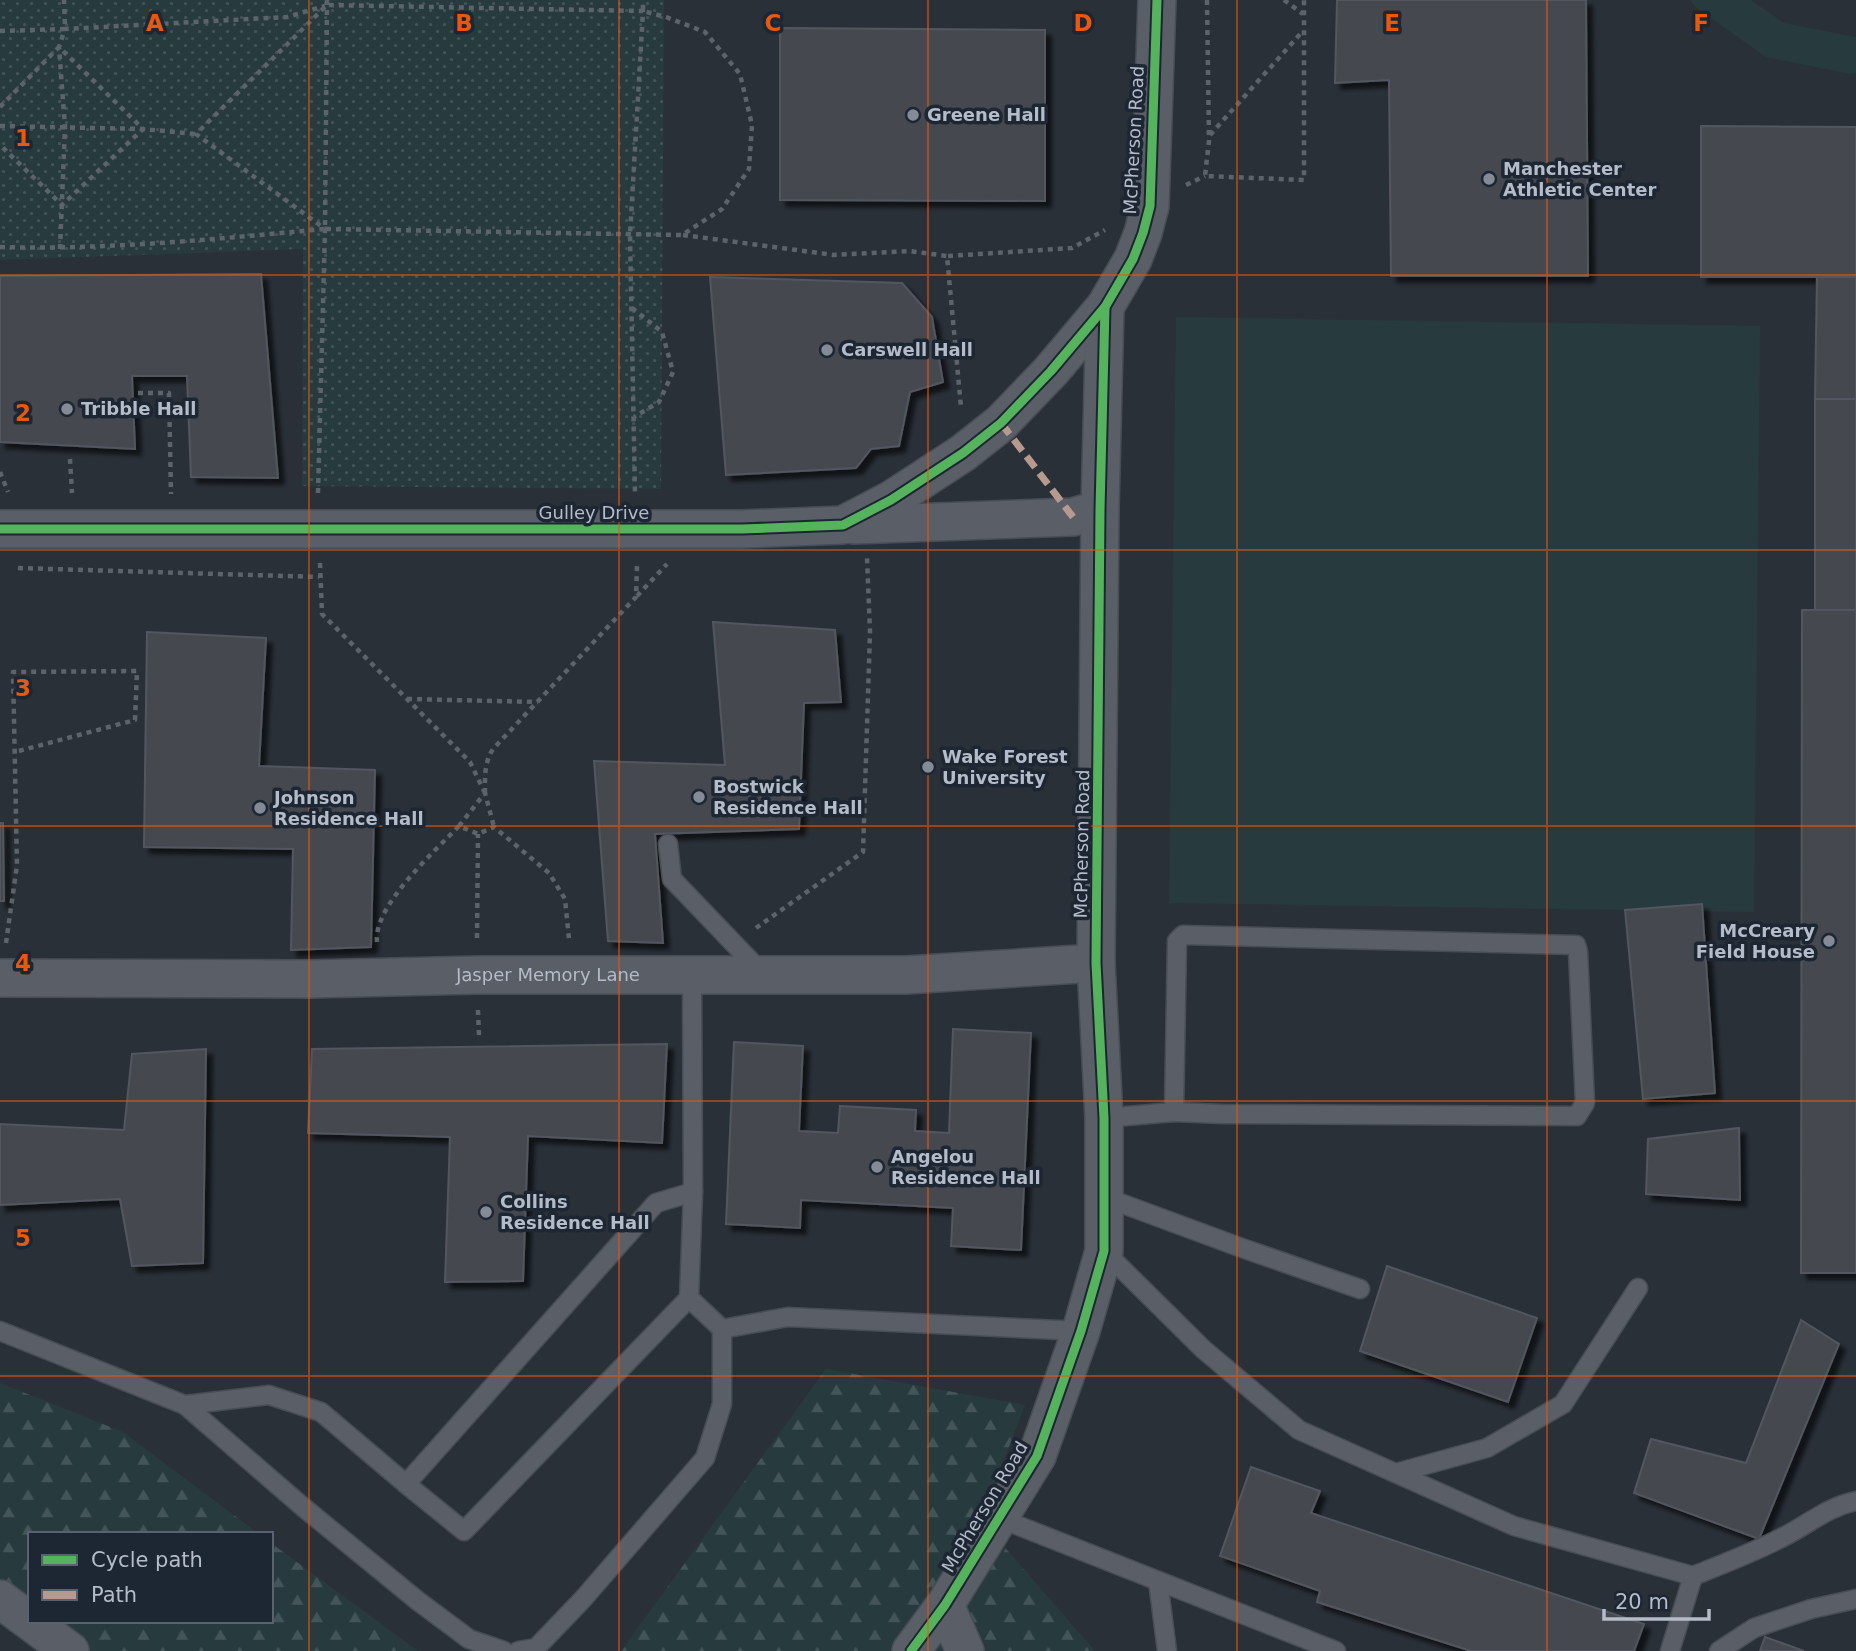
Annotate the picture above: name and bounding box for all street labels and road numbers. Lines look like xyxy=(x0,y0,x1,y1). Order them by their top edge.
street label: McPherson Road xyxy=(1119,65,1148,215)
street label: Gulley Drive xyxy=(539,502,649,523)
street label: McPherson Road xyxy=(1070,769,1093,919)
street label: Jasper Memory Lane xyxy=(455,964,640,986)
street label: McPherson Road xyxy=(937,1438,1032,1576)

